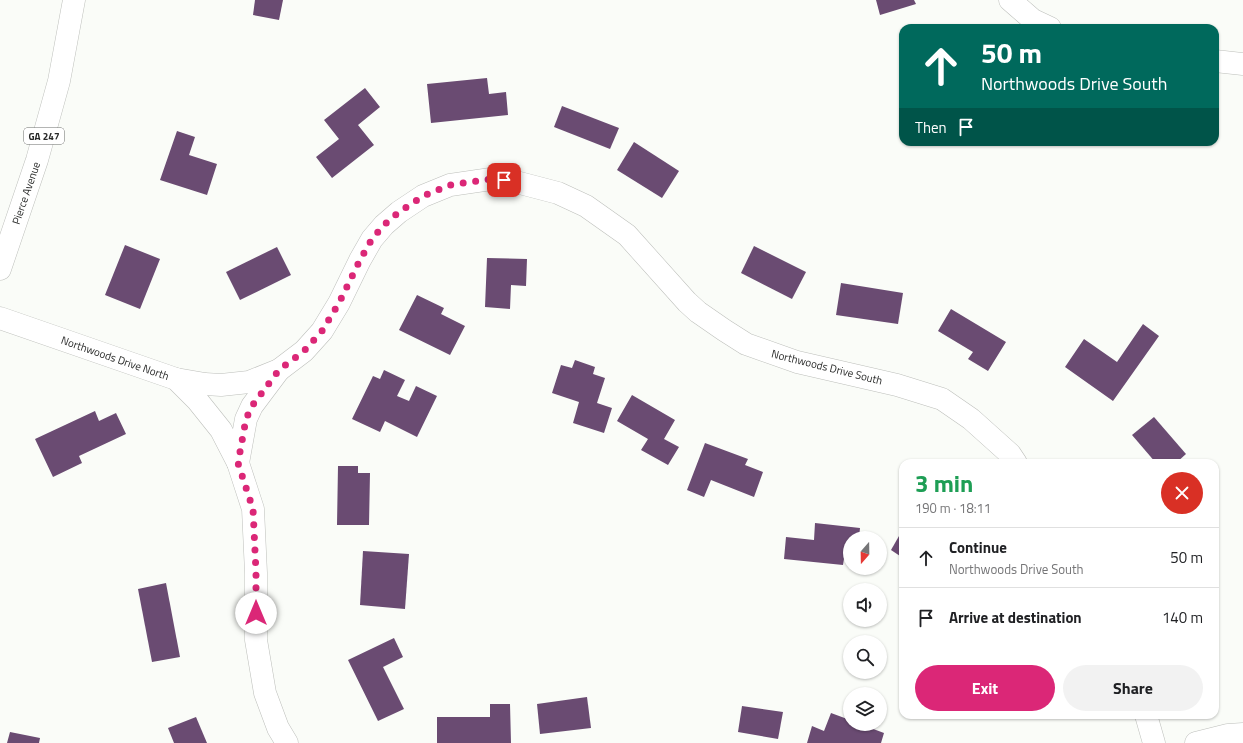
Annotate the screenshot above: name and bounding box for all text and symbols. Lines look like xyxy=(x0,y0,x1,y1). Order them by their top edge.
text: 50 m xyxy=(981,31,1042,74)
icon: ahead xyxy=(915,40,967,92)
text: Northwoods Drive South xyxy=(981,70,1167,97)
text: Then xyxy=(915,116,947,139)
icon: arrive xyxy=(955,116,977,138)
road number: GA 247 xyxy=(24,128,64,144)
street label: Pierce Avenue xyxy=(8,159,44,226)
pin xyxy=(487,163,521,197)
icon: arrive xyxy=(493,169,515,191)
street label: Northwoods Drive North xyxy=(59,332,171,384)
street label: Northwoods Drive South xyxy=(770,345,884,389)
text: 3 min xyxy=(915,465,973,501)
button: close xyxy=(1161,472,1203,514)
text: 190 m · 18:11 xyxy=(915,498,991,518)
north arrow xyxy=(843,531,887,575)
map controls xyxy=(843,531,887,731)
text: Continue xyxy=(949,536,1007,559)
text: 50 m xyxy=(1170,546,1203,569)
icon: ahead xyxy=(915,547,937,569)
text: Northwoods Drive South xyxy=(949,559,1084,579)
button: sound xyxy=(843,583,887,627)
position arrow xyxy=(235,592,277,634)
text: Arrive at destination xyxy=(949,606,1082,629)
text: 140 m xyxy=(1162,606,1203,629)
icon: arrive xyxy=(915,607,937,629)
button: search xyxy=(843,635,887,679)
button: Exit xyxy=(915,665,1055,711)
button: Share xyxy=(1063,665,1203,711)
button: layers xyxy=(843,687,887,731)

